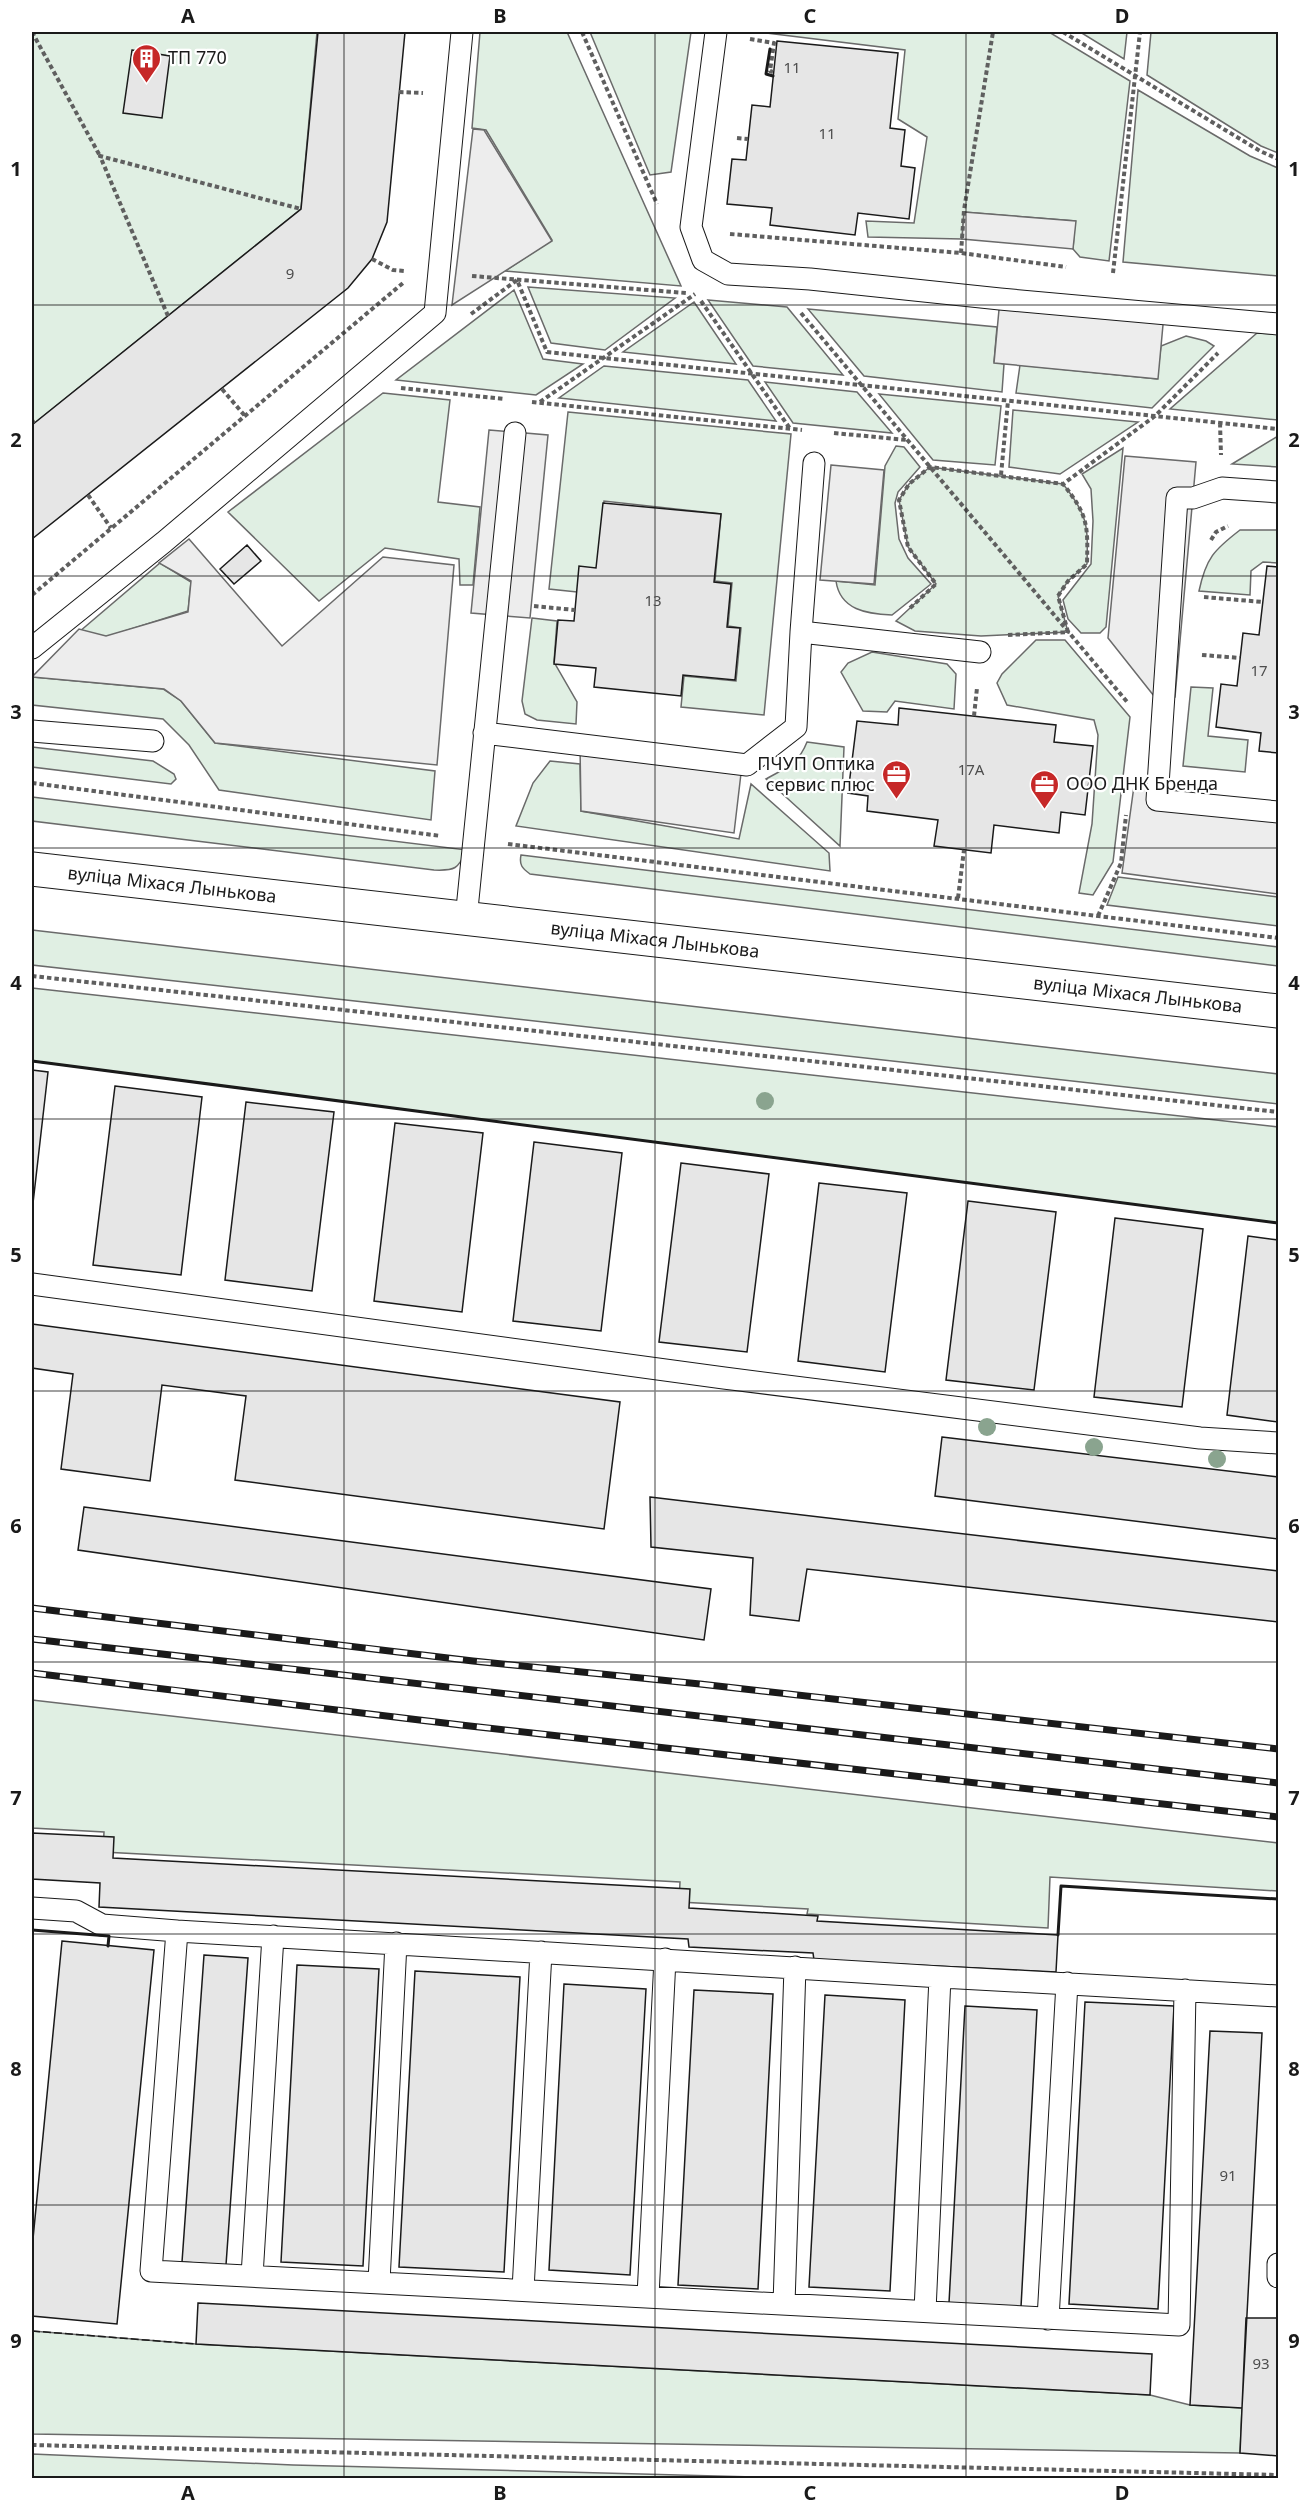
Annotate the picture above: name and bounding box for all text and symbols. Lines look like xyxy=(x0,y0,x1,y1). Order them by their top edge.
text: A xyxy=(181,2,195,29)
text: B xyxy=(493,2,507,29)
text: C xyxy=(804,2,817,29)
text: D xyxy=(1115,2,1129,29)
building icon: ТП 770 xyxy=(131,42,163,84)
place label: ТП 770 xyxy=(168,45,227,69)
house number: 11 xyxy=(783,57,801,77)
house number: 11 xyxy=(818,123,836,143)
text: 1 xyxy=(10,155,22,182)
text: 1 xyxy=(1288,155,1300,182)
house number: 9 xyxy=(286,263,294,283)
text: 2 xyxy=(10,426,22,453)
text: 2 xyxy=(1288,426,1300,453)
house number: 13 xyxy=(644,590,662,610)
house number: 17 xyxy=(1250,660,1268,680)
text: 3 xyxy=(10,698,22,725)
text: 3 xyxy=(1288,698,1300,725)
place label: ПЧУП Оптика сервис плюс xyxy=(757,751,875,796)
office icon: ПЧУП Оптика сервис плюс xyxy=(880,758,912,800)
house number: 17А xyxy=(958,759,985,779)
office icon: ООО ДНК Бренда xyxy=(1029,768,1061,810)
place label: ООО ДНК Бренда xyxy=(1066,771,1218,795)
street label: вуліца Міхася Лынькова xyxy=(66,860,278,908)
street label: вуліца Міхася Лынькова xyxy=(549,915,761,963)
text: 4 xyxy=(10,969,22,996)
text: 4 xyxy=(1288,969,1300,996)
street label: вуліца Міхася Лынькова xyxy=(1032,970,1244,1018)
text: 5 xyxy=(10,1241,22,1268)
text: 5 xyxy=(1288,1241,1300,1268)
text: 6 xyxy=(10,1512,22,1539)
text: 6 xyxy=(1288,1512,1300,1539)
text: 7 xyxy=(10,1784,22,1811)
text: 7 xyxy=(1288,1784,1300,1811)
text: 8 xyxy=(10,2055,22,2082)
text: 8 xyxy=(1288,2055,1300,2082)
house number: 91 xyxy=(1219,2165,1237,2185)
text: 9 xyxy=(10,2327,22,2354)
text: 9 xyxy=(1288,2327,1300,2354)
house number: 93 xyxy=(1252,2353,1270,2373)
text: A xyxy=(181,2479,195,2506)
text: B xyxy=(493,2479,507,2506)
text: C xyxy=(804,2479,817,2506)
text: D xyxy=(1115,2479,1129,2506)

